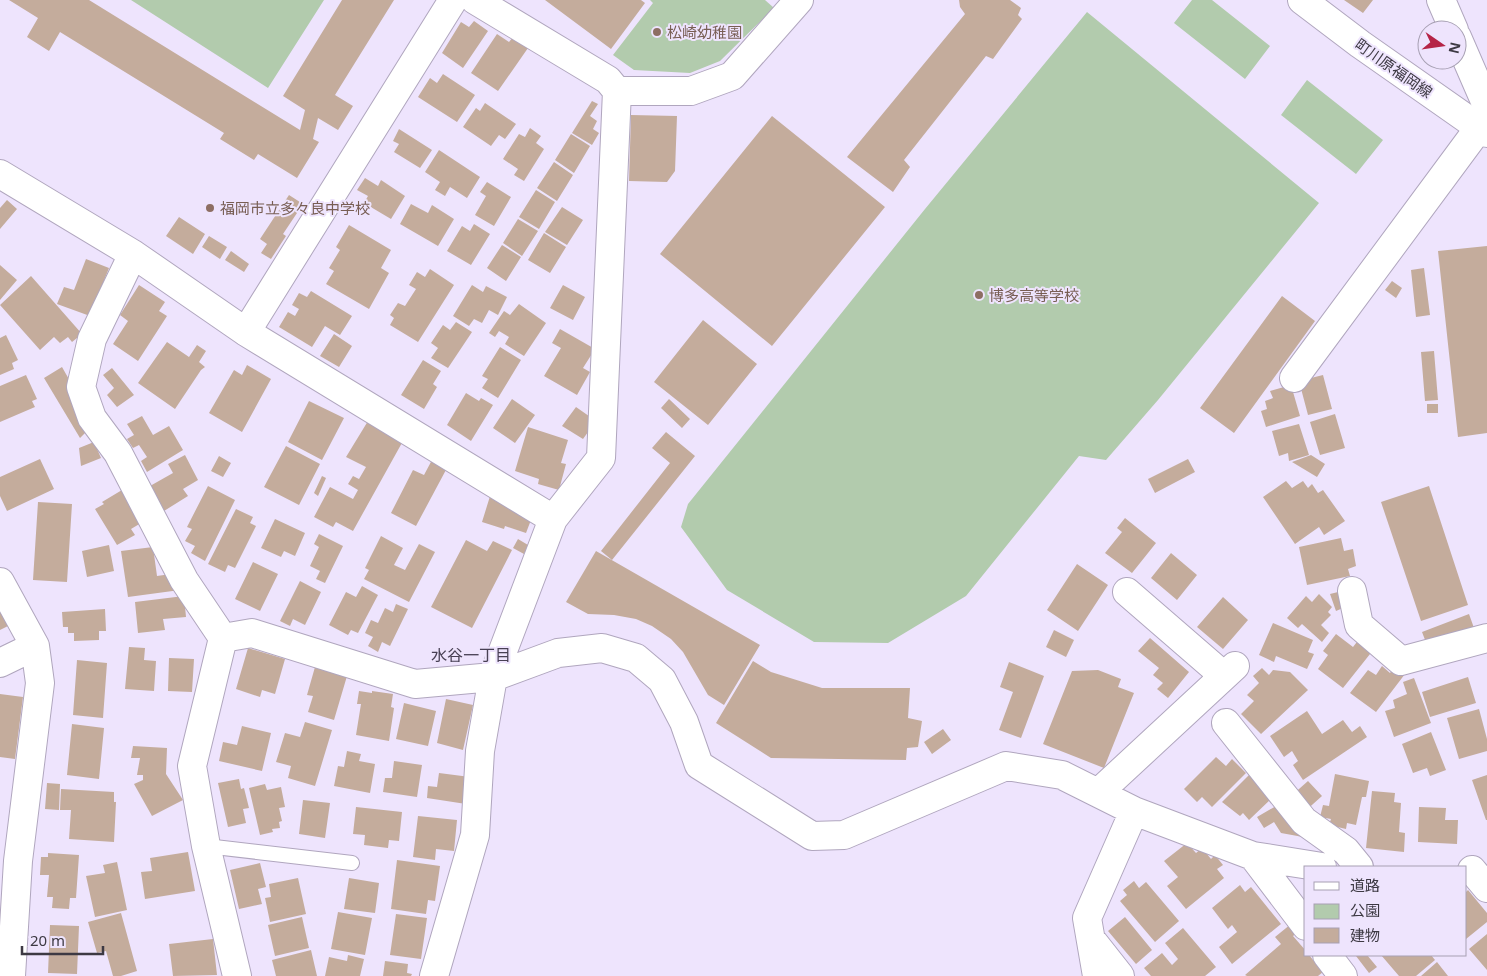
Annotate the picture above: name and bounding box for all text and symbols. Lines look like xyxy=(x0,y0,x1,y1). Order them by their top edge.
north arrow xyxy=(1417,20,1467,70)
place label: 松崎幼稚園 xyxy=(667,22,742,42)
marker: 松崎幼稚園 xyxy=(651,26,663,38)
street label: 町川原福岡線 xyxy=(1351,34,1437,102)
text: N xyxy=(1445,40,1466,56)
place label: 福岡市立多々良中学校 xyxy=(220,198,370,218)
marker: 福岡市立多々良中学校 xyxy=(204,202,216,214)
place label: 博多高等学校 xyxy=(989,285,1079,305)
marker: 博多高等学校 xyxy=(973,289,985,301)
district label: 水谷一丁目 xyxy=(431,644,511,666)
legend xyxy=(1304,866,1467,956)
text: 道路 xyxy=(1350,875,1380,895)
text: 公園 xyxy=(1350,900,1380,920)
scale bar xyxy=(22,924,104,956)
text: 建物 xyxy=(1350,925,1380,945)
text: 20 m xyxy=(30,930,65,950)

